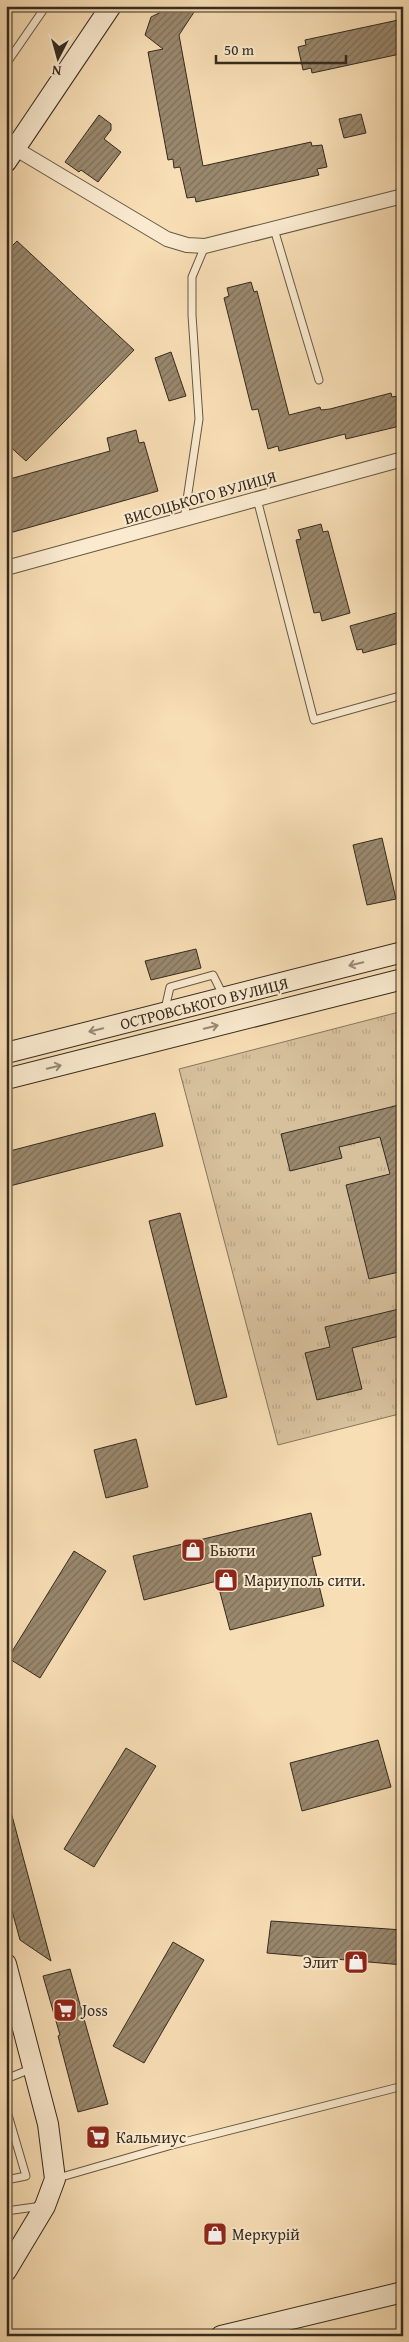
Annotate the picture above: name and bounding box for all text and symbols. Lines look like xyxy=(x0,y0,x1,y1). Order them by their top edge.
north arrow xyxy=(32,32,82,82)
scale bar xyxy=(216,32,346,64)
text: 50 m xyxy=(224,39,255,60)
text: N xyxy=(50,60,62,81)
street label: ВИСОЦЬКОГО ВУЛИЦЯ xyxy=(121,464,280,530)
one-way arrow xyxy=(348,960,364,969)
street label: ОСТРОВСЬКОГО ВУЛИЦЯ xyxy=(117,970,291,1035)
one-way arrow xyxy=(203,1022,219,1032)
one-way arrow xyxy=(89,1026,105,1036)
one-way arrow xyxy=(45,1062,61,1071)
shop icon: Бьюти xyxy=(180,1537,206,1563)
place label: Бьюти xyxy=(210,1538,256,1562)
shop icon: Мариуполь сити. xyxy=(213,1567,239,1593)
place label: Мариуполь сити. xyxy=(244,1568,365,1592)
shop icon: Элит xyxy=(343,1949,369,1975)
place label: Элит xyxy=(303,1950,338,1974)
supermarket icon: Joss xyxy=(52,1997,78,2023)
place label: Joss xyxy=(80,1998,108,2022)
supermarket icon: Кальмиус xyxy=(85,2124,111,2150)
place label: Кальмиус xyxy=(116,2125,186,2149)
shop icon: Меркурій xyxy=(202,2221,228,2247)
place label: Меркурій xyxy=(232,2222,300,2246)

